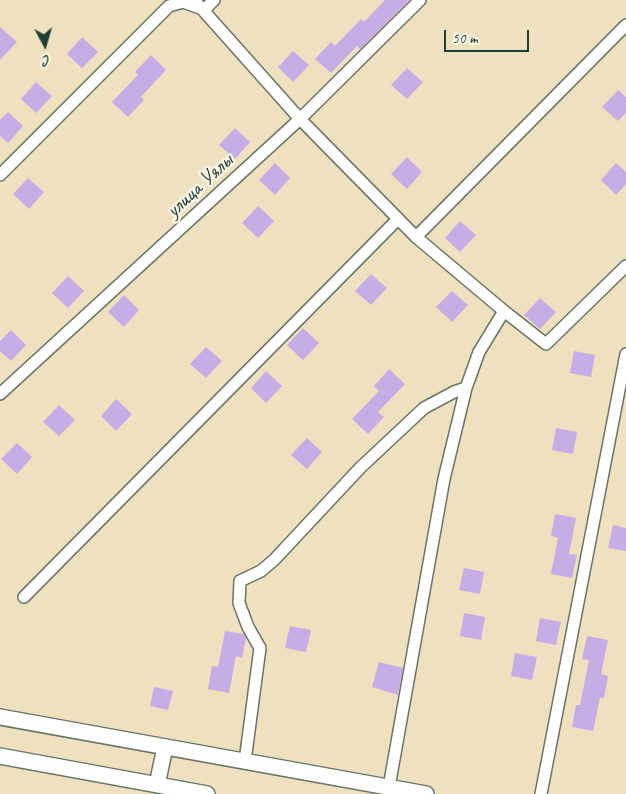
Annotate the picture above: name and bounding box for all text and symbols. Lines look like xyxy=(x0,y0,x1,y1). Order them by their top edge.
north arrow xyxy=(20,20,70,70)
scale bar xyxy=(446,20,531,52)
text: 50 m xyxy=(452,29,478,48)
text: С xyxy=(42,52,51,69)
street label: улица Уялы xyxy=(161,149,239,223)

